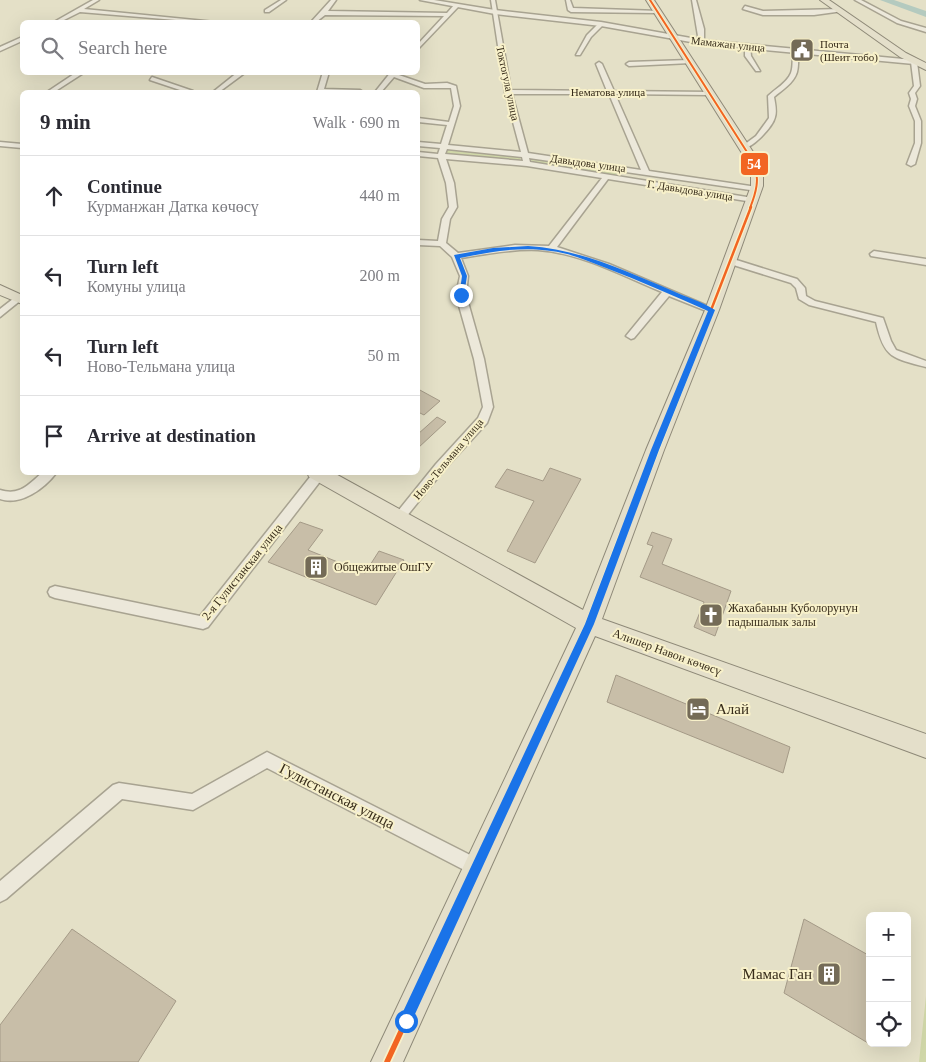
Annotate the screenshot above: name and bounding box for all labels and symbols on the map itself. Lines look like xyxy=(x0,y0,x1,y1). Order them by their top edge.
street label: Мамажан улица xyxy=(690,34,766,54)
public building icon: Почта (Шеит тобо) xyxy=(789,37,815,63)
place label: Почта (Шеит тобо) xyxy=(820,38,878,64)
street label: Токтогула улица xyxy=(494,44,522,122)
street label: Нематова улица xyxy=(571,86,645,98)
street label: Давыдова улица xyxy=(550,152,627,174)
line badge: 54 xyxy=(740,152,769,176)
text: 54 xyxy=(747,157,761,172)
street label: Г. Давыдова улица xyxy=(646,177,734,203)
route end xyxy=(450,284,473,307)
street label: Ново-Тельмана улица xyxy=(411,416,485,502)
street label: 2-я Гулистанская улица xyxy=(199,521,286,623)
building icon: Общежитые ОшГУ xyxy=(303,554,329,580)
place label: Общежитые ОшГУ xyxy=(334,560,434,574)
place label: Жахабанын Куболорунун падышалык залы xyxy=(728,601,858,629)
church icon: Жахабанын Куболорунун падышалык залы xyxy=(698,602,724,628)
street label: Алишер Навои көчөсү xyxy=(611,626,723,678)
hotel icon: Алай xyxy=(685,696,711,722)
place label: Алай xyxy=(716,701,749,717)
street label: Гулистанская улица xyxy=(277,760,397,832)
building icon: Мамас Ган xyxy=(816,961,842,987)
place label: Мамас Ган xyxy=(743,966,812,982)
route start xyxy=(395,1010,418,1033)

